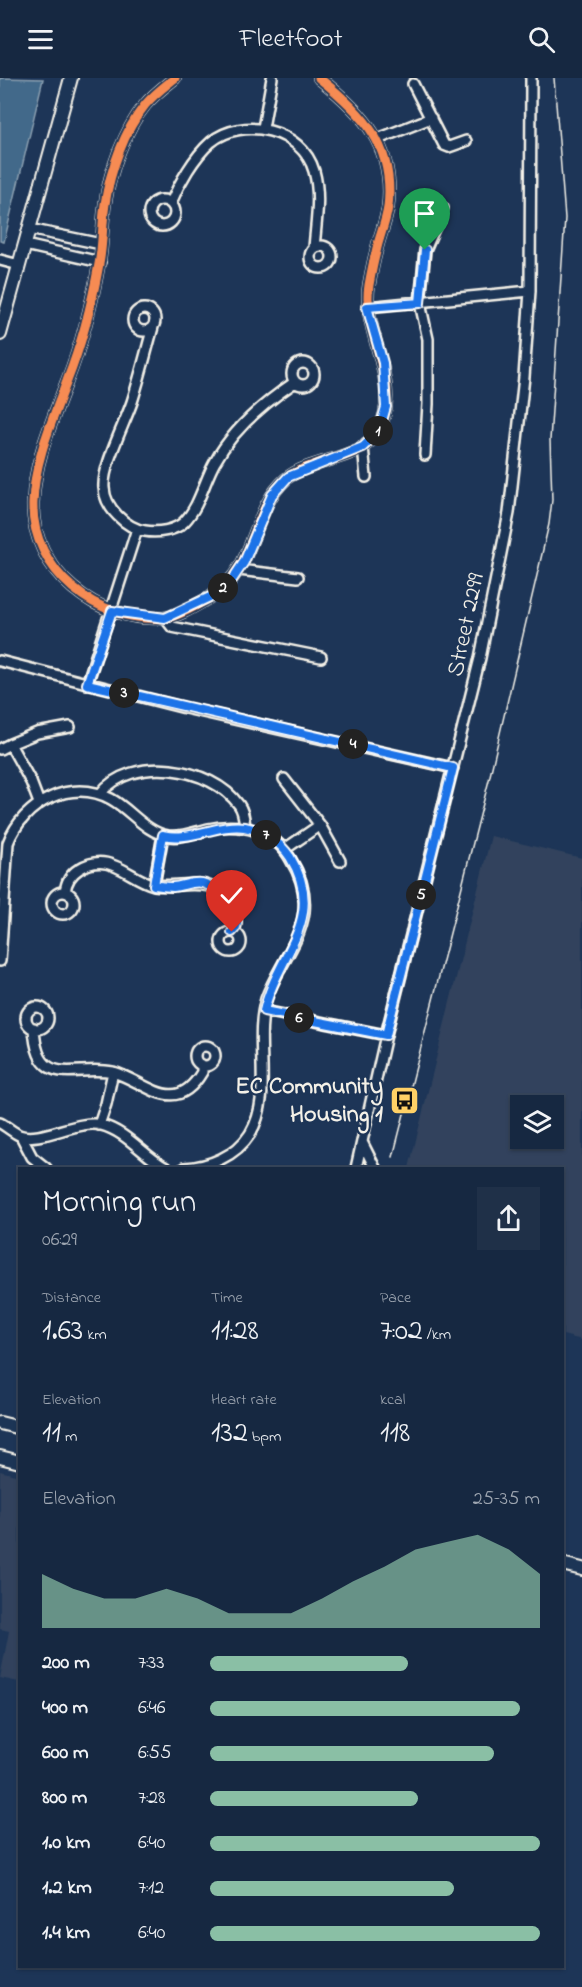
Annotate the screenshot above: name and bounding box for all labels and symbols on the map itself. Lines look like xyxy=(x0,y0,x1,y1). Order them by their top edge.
pin xyxy=(399,188,450,250)
pin: 1 xyxy=(363,416,393,446)
street label: Street 2299 xyxy=(439,569,495,680)
pin: 2 xyxy=(208,573,238,603)
pin: 3 xyxy=(109,678,139,708)
pin: 4 xyxy=(338,729,368,759)
pin: 7 xyxy=(251,820,281,850)
pin xyxy=(206,870,257,932)
pin: 5 xyxy=(406,880,436,910)
pin: 6 xyxy=(284,1003,314,1033)
place label: EC Community Housing 1 xyxy=(235,1070,383,1134)
bus stop icon: EC Community Housing 1 xyxy=(388,1085,420,1117)

